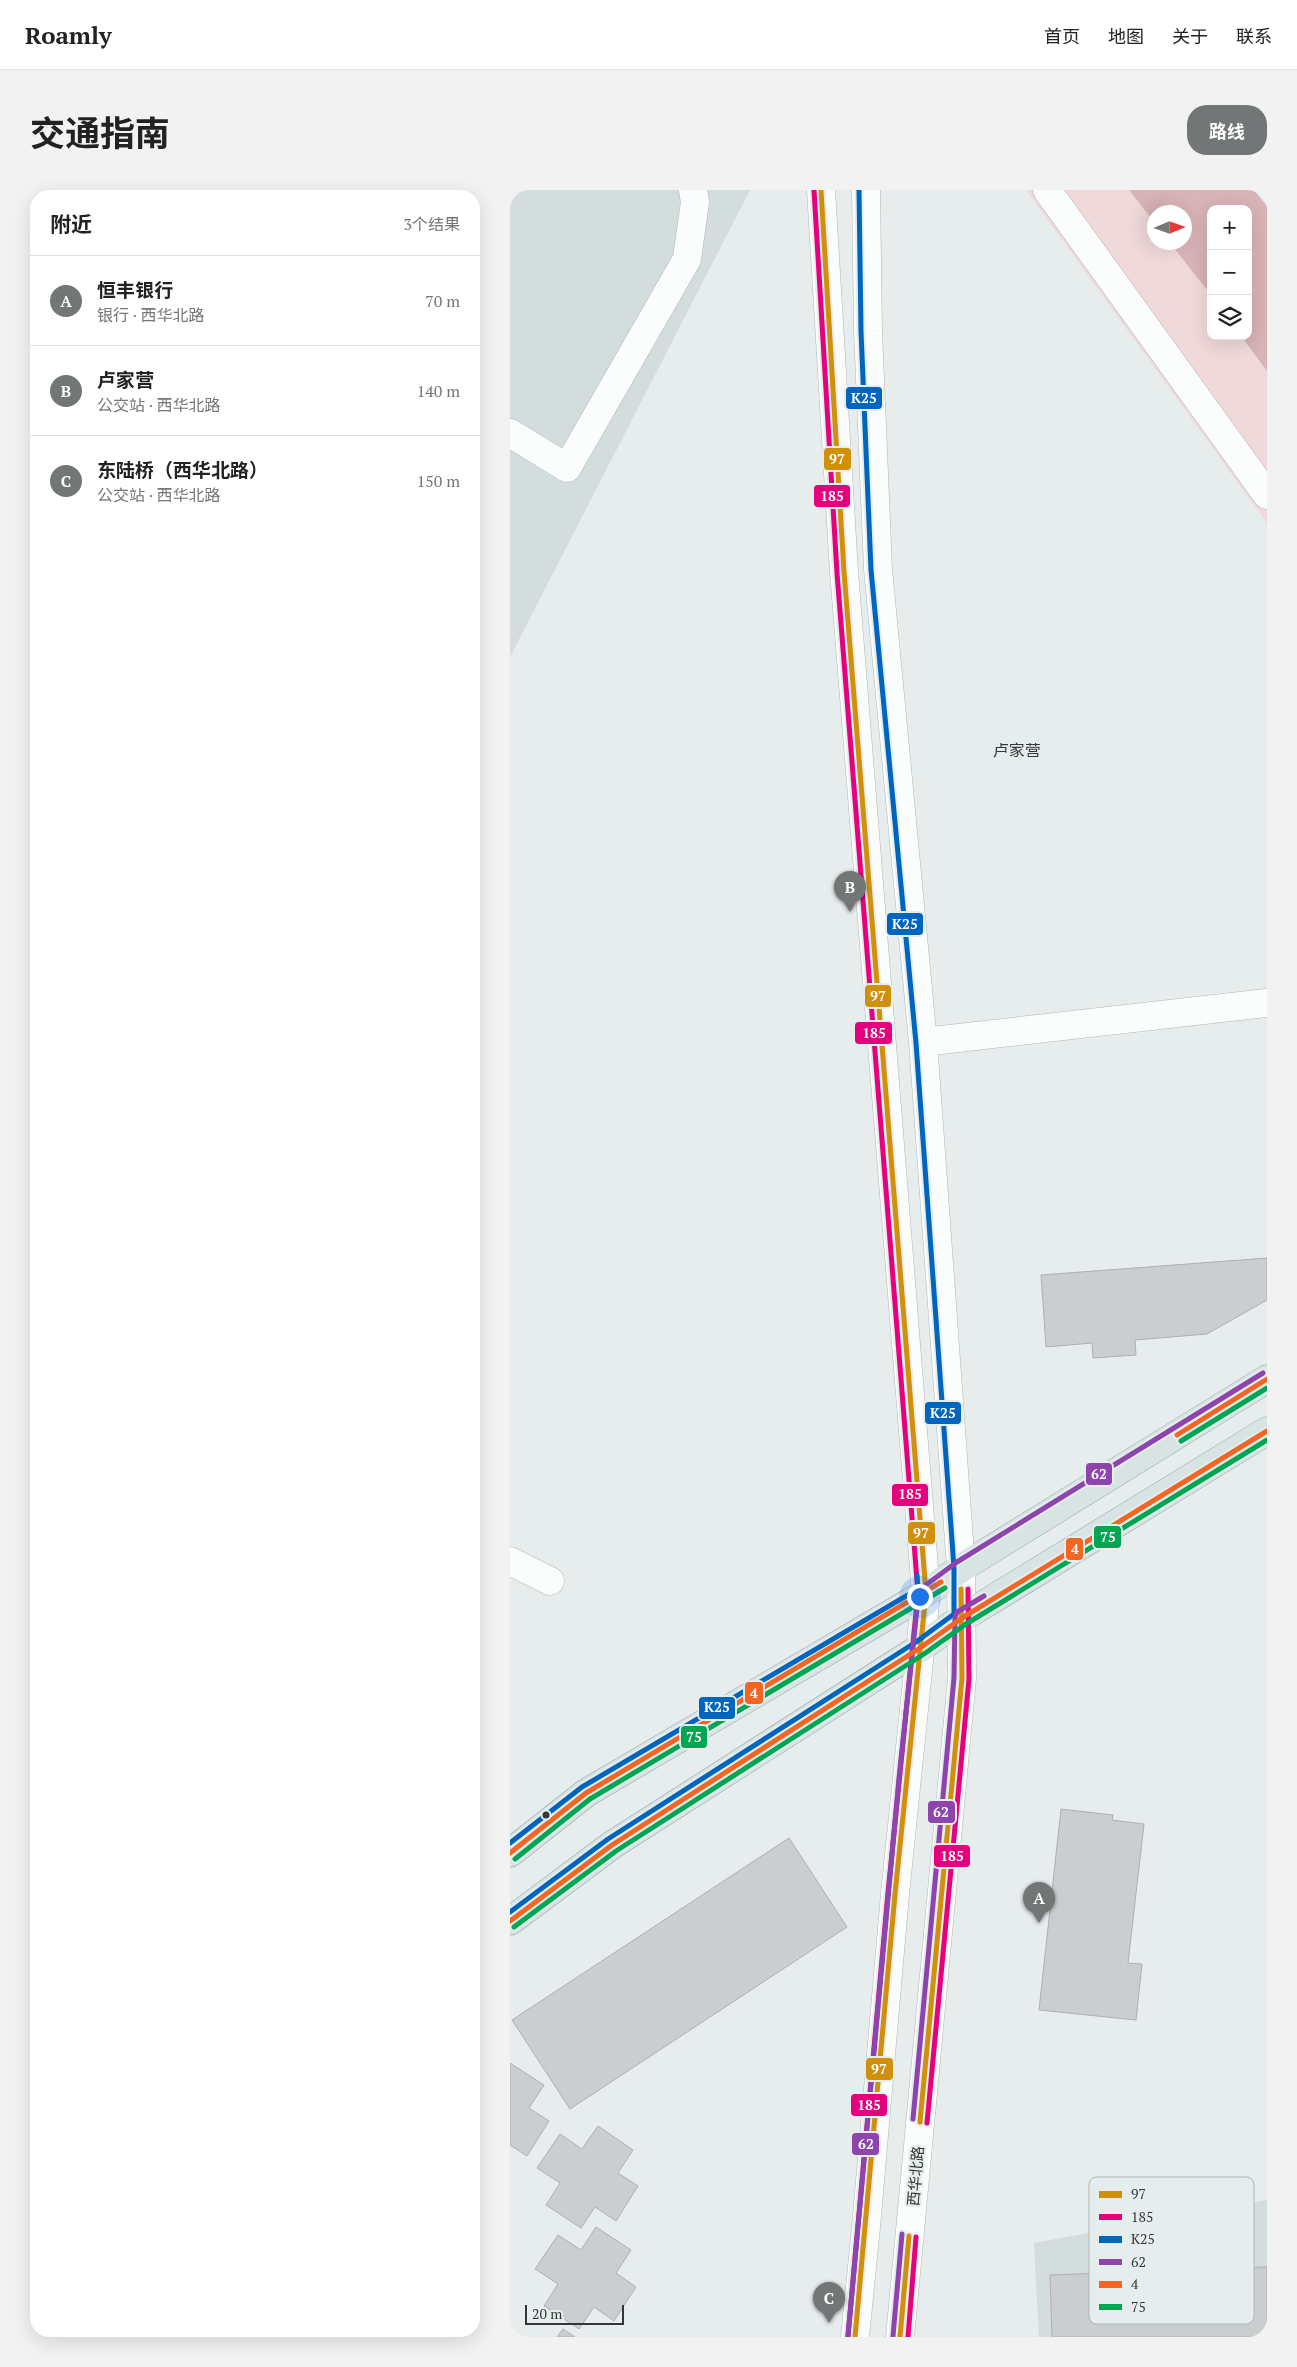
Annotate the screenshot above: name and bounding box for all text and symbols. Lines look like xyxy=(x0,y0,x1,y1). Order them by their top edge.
text: Roamly xyxy=(25,19,112,51)
text: 首页 xyxy=(1044,24,1080,48)
text: 地图 xyxy=(1108,24,1144,48)
text: 关于 xyxy=(1172,24,1208,48)
text: 联系 xyxy=(1236,24,1272,48)
button: 路线 xyxy=(1187,105,1267,155)
text: 交通指南 xyxy=(30,110,170,156)
north arrow xyxy=(1147,205,1192,250)
map controls xyxy=(1207,205,1252,340)
button: + xyxy=(1207,205,1252,250)
text: 附近 xyxy=(50,210,92,238)
text: 3个结果 xyxy=(403,213,460,235)
button: − xyxy=(1207,250,1252,295)
text: 恒丰银行 xyxy=(97,277,173,302)
text: A xyxy=(60,290,72,312)
text: 70 m xyxy=(425,290,460,312)
button: layers xyxy=(1207,295,1252,340)
text: 银行 · 西华北路 xyxy=(97,304,205,326)
text: 卢家营 xyxy=(97,367,154,392)
text: B xyxy=(61,380,71,402)
text: 140 m xyxy=(417,380,460,402)
line badge: K25 xyxy=(845,386,883,410)
text: K25 xyxy=(851,388,877,407)
text: 公交站 · 西华北路 xyxy=(97,394,221,416)
line badge: 97 xyxy=(823,447,852,471)
text: 97 xyxy=(829,449,845,468)
text: 东陆桥（西华北路） xyxy=(97,457,268,482)
text: C xyxy=(61,470,71,492)
text: 150 m xyxy=(417,470,460,492)
text: 公交站 · 西华北路 xyxy=(97,484,221,506)
line badge: 185 xyxy=(813,484,851,508)
text: 185 xyxy=(820,486,844,505)
district label: 卢家营 xyxy=(993,739,1041,761)
pin: B xyxy=(834,871,866,912)
line badge: K25 xyxy=(886,912,924,936)
text: K25 xyxy=(892,914,918,933)
line badge: 97 xyxy=(864,984,892,1008)
text: 97 xyxy=(870,986,886,1005)
line badge: 185 xyxy=(854,1021,893,1045)
text: 185 xyxy=(862,1023,886,1042)
line badge: K25 xyxy=(924,1401,962,1425)
text: K25 xyxy=(930,1403,956,1422)
line badge: 62 xyxy=(1085,1462,1113,1486)
text: 62 xyxy=(1091,1464,1107,1483)
line badge: 185 xyxy=(891,1483,929,1507)
text: 185 xyxy=(898,1484,922,1503)
line badge: 97 xyxy=(907,1521,936,1545)
text: 97 xyxy=(913,1523,929,1542)
line badge: 75 xyxy=(1093,1525,1122,1549)
text: 75 xyxy=(1100,1527,1116,1546)
line badge: 4 xyxy=(1065,1537,1084,1561)
text: 4 xyxy=(1071,1539,1079,1558)
your location xyxy=(907,1584,933,1610)
line badge: 4 xyxy=(744,1681,764,1705)
text: 4 xyxy=(750,1683,758,1702)
line badge: K25 xyxy=(698,1696,736,1720)
text: K25 xyxy=(704,1697,730,1716)
line badge: 75 xyxy=(680,1725,708,1749)
text: 75 xyxy=(686,1727,702,1746)
line badge: 62 xyxy=(927,1800,956,1824)
text: 62 xyxy=(933,1802,949,1821)
unlabelled marker xyxy=(541,1810,551,1820)
line badge: 185 xyxy=(933,1844,971,1868)
text: 185 xyxy=(940,1846,964,1865)
pin: A xyxy=(1023,1882,1055,1923)
line badge: 97 xyxy=(865,2057,894,2081)
text: 97 xyxy=(871,2059,887,2078)
line badge: 185 xyxy=(850,2093,888,2117)
text: 185 xyxy=(857,2095,881,2114)
line badge: 62 xyxy=(851,2132,880,2156)
text: 62 xyxy=(858,2134,874,2153)
street label: 西华北路 xyxy=(902,2145,928,2207)
legend xyxy=(1089,2177,1254,2324)
text: 97 xyxy=(1131,2184,1146,2203)
text: 185 xyxy=(1131,2207,1153,2226)
text: K25 xyxy=(1131,2229,1155,2248)
text: 62 xyxy=(1131,2252,1146,2271)
text: 4 xyxy=(1131,2274,1139,2293)
pin: C xyxy=(813,2282,845,2323)
text: 75 xyxy=(1131,2297,1146,2316)
scale bar xyxy=(525,2302,624,2325)
text: 20 m xyxy=(532,2304,562,2323)

